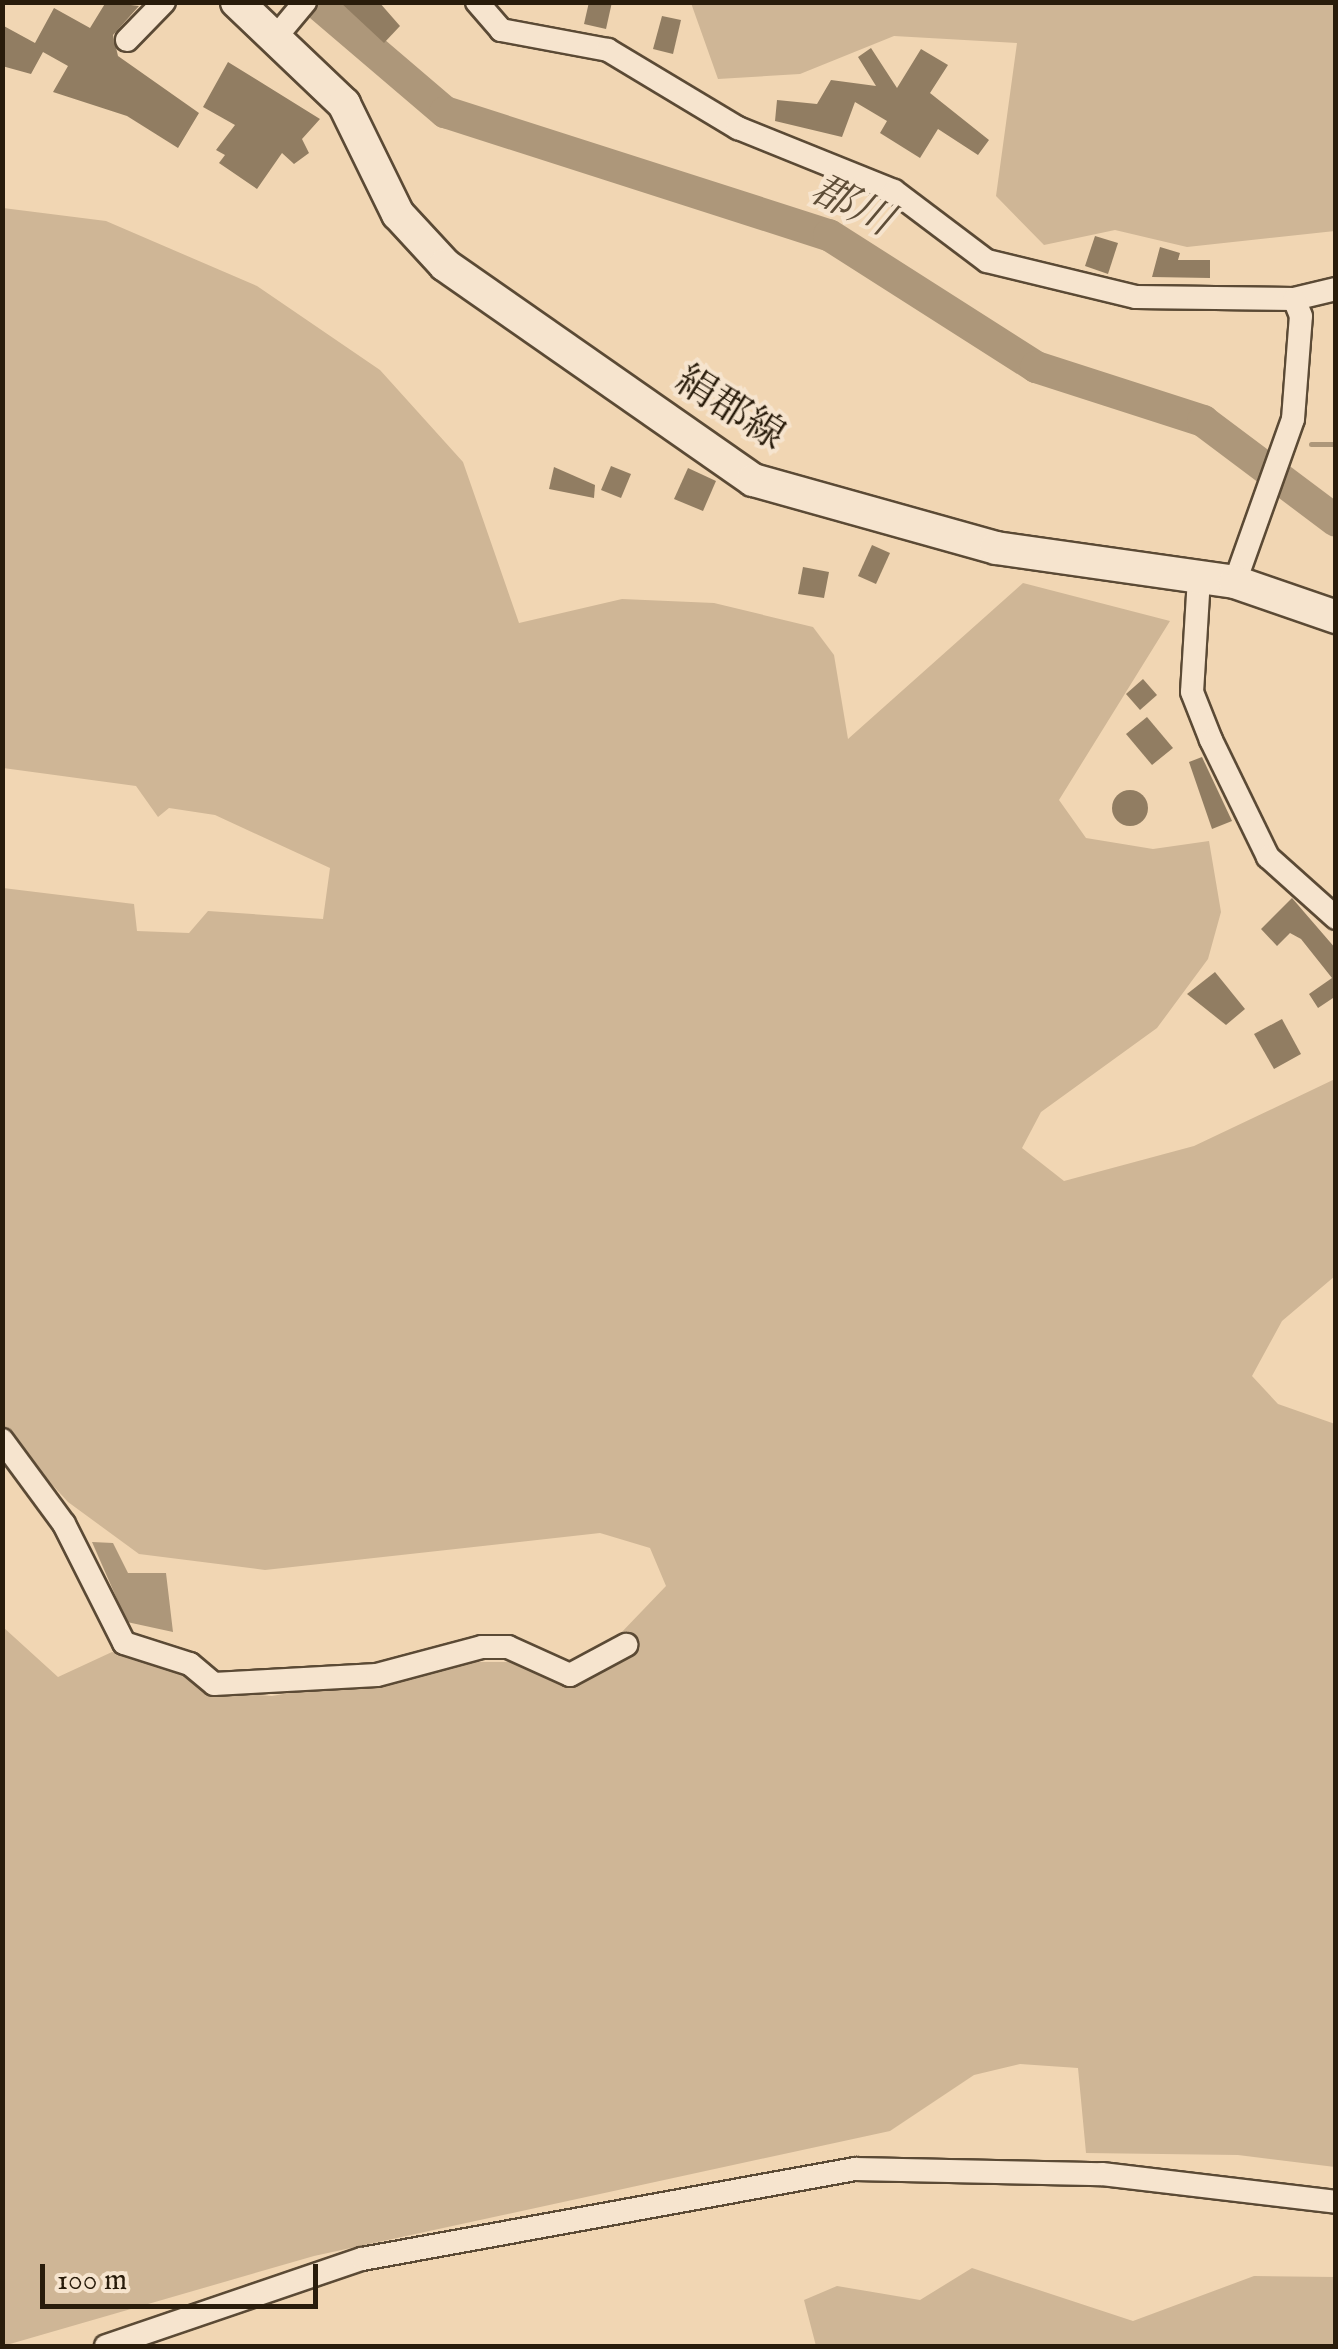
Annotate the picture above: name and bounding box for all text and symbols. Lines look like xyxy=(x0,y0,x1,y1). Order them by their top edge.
water label: 郡川 xyxy=(802,166,900,248)
street label: 絹郡線 xyxy=(665,358,793,462)
scale bar xyxy=(45,2244,322,2306)
text: 100 m xyxy=(57,2262,127,2300)

